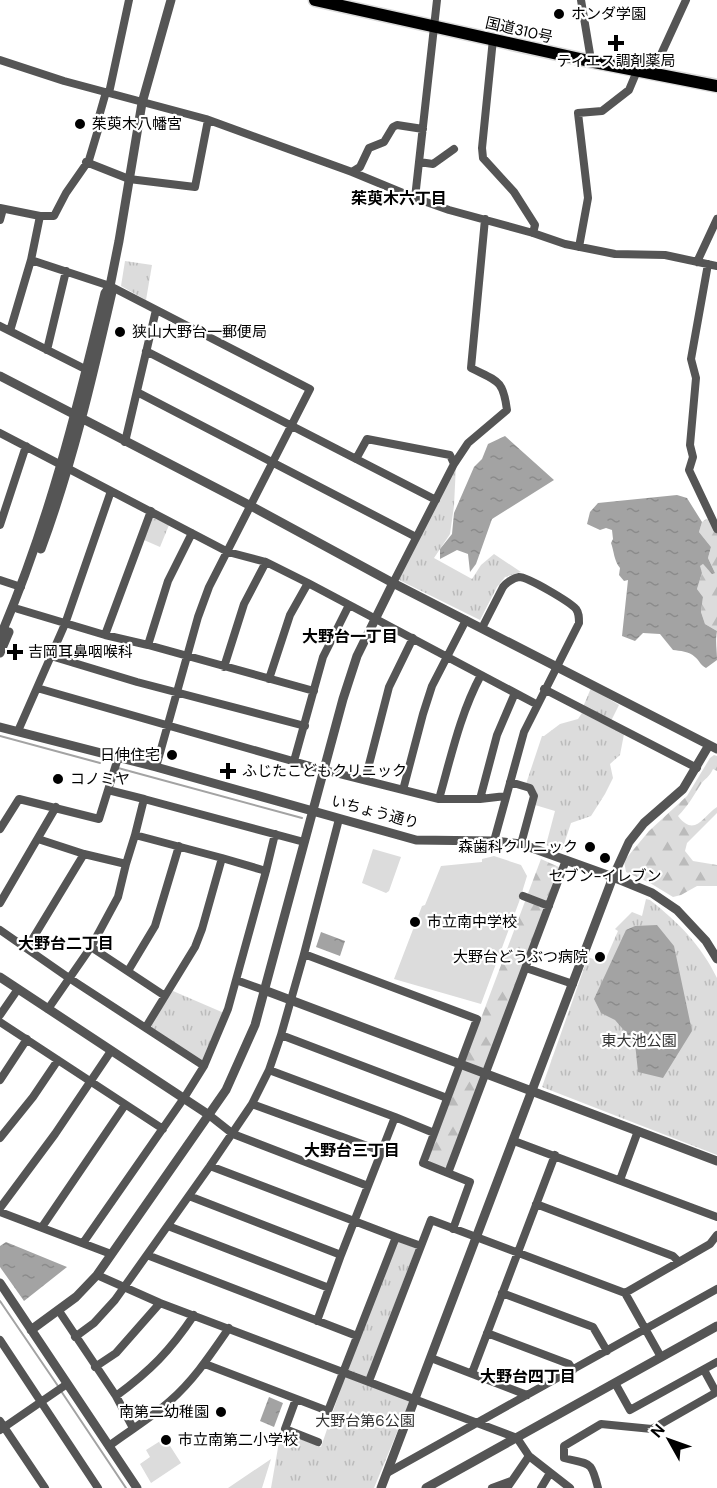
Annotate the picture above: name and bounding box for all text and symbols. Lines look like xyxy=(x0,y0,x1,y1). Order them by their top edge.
place label: ホンダ学園 xyxy=(571,4,646,24)
marker: ホンダ学園 xyxy=(552,7,566,21)
street label: 国道310号 xyxy=(483,13,555,47)
marker: ティエス調剤薬局 xyxy=(609,36,623,50)
place label: ティエス調剤薬局 xyxy=(556,51,676,71)
place label: 茱萸木八幡宮 xyxy=(92,114,182,134)
marker: 茱萸木八幡宮 xyxy=(73,117,87,131)
district label: 茱萸木六丁目 xyxy=(351,188,447,209)
place label: 狭山大野台一郵便局 xyxy=(132,322,267,342)
marker: 狭山大野台一郵便局 xyxy=(113,325,127,339)
district label: 大野台一丁目 xyxy=(302,626,398,647)
place label: 吉岡耳鼻咽喉科 xyxy=(28,642,133,662)
marker: 吉岡耳鼻咽喉科 xyxy=(6,643,24,661)
place label: 日伸住宅 xyxy=(100,745,160,765)
marker: 日伸住宅 xyxy=(165,748,179,762)
place label: ふじたこどもクリニック xyxy=(242,761,407,781)
marker: ふじたこどもクリニック xyxy=(219,762,237,780)
place label: コノミヤ xyxy=(70,769,130,789)
marker: コノミヤ xyxy=(51,772,65,786)
street label: いちょう通り xyxy=(329,791,421,833)
place label: 森歯科クリニック xyxy=(458,837,578,857)
marker: 森歯科クリニック xyxy=(583,840,597,854)
marker: セブン-イレブン xyxy=(598,851,612,865)
place label: セブン-イレブン xyxy=(548,866,662,886)
place label: 市立南中学校 xyxy=(427,912,517,932)
marker: 市立南中学校 xyxy=(408,915,422,929)
district label: 大野台二丁目 xyxy=(18,933,114,954)
place label: 大野台どうぶつ病院 xyxy=(453,947,588,967)
marker: 大野台どうぶつ病院 xyxy=(593,950,607,964)
park label: 東大池公園 xyxy=(601,1031,677,1051)
district label: 大野台三丁目 xyxy=(304,1140,400,1161)
district label: 大野台四丁目 xyxy=(480,1366,576,1387)
place label: 南第二幼稚園 xyxy=(119,1402,209,1422)
marker: 南第二幼稚園 xyxy=(214,1405,228,1419)
north arrow xyxy=(639,1410,699,1470)
park label: 大野台第6公園 xyxy=(315,1411,415,1431)
text: N xyxy=(646,1419,670,1442)
place label: 市立南第二小学校 xyxy=(178,1430,298,1450)
marker: 市立南第二小学校 xyxy=(159,1433,173,1447)

